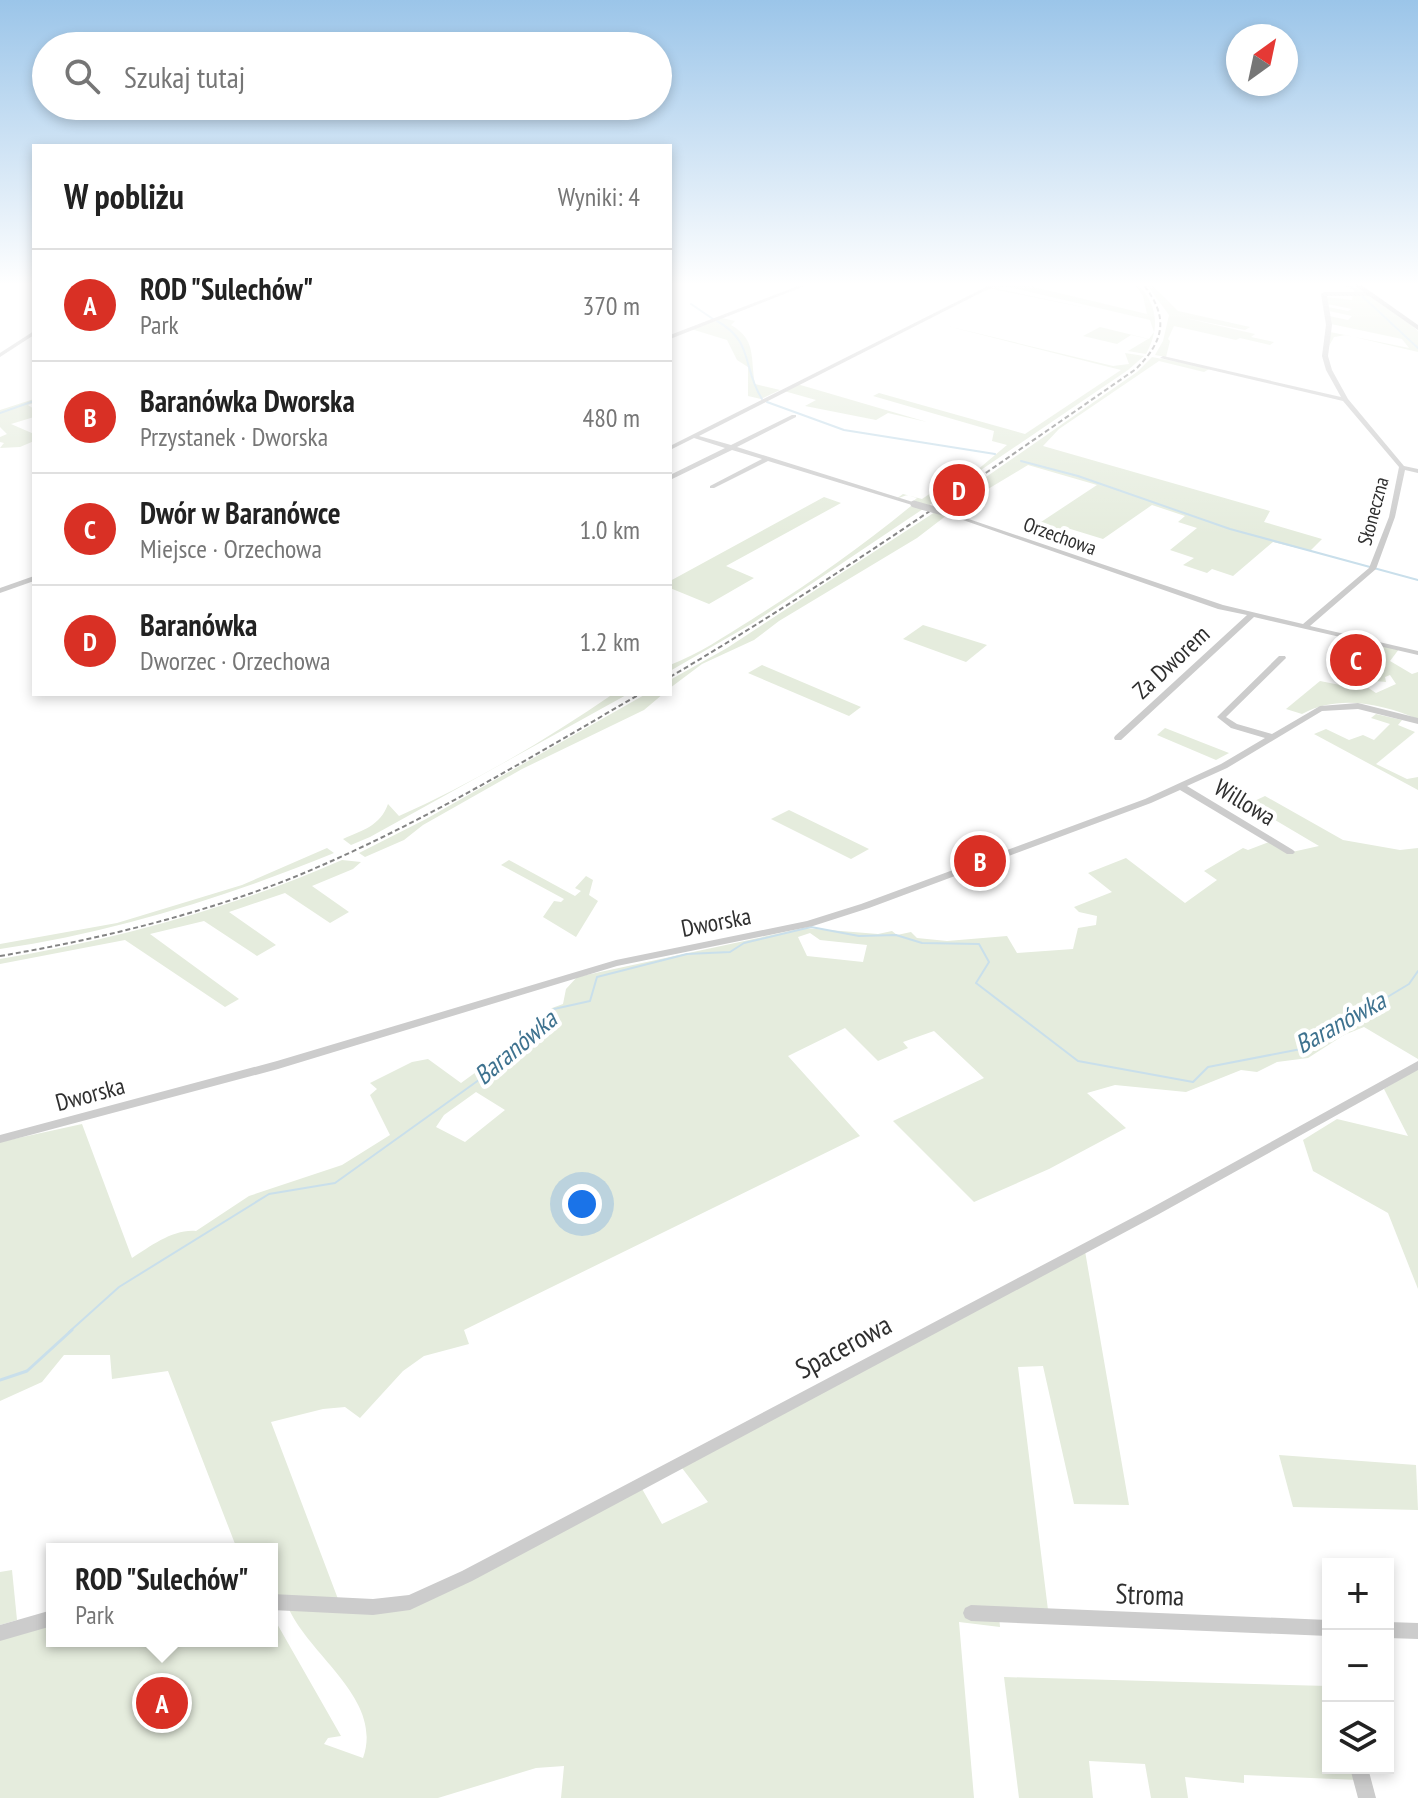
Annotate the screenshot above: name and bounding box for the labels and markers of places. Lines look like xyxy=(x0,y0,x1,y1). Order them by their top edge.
pin: D xyxy=(933,460,985,520)
pin: C xyxy=(1330,630,1382,690)
pin: B xyxy=(954,831,1006,891)
pin: A xyxy=(136,1673,188,1733)

